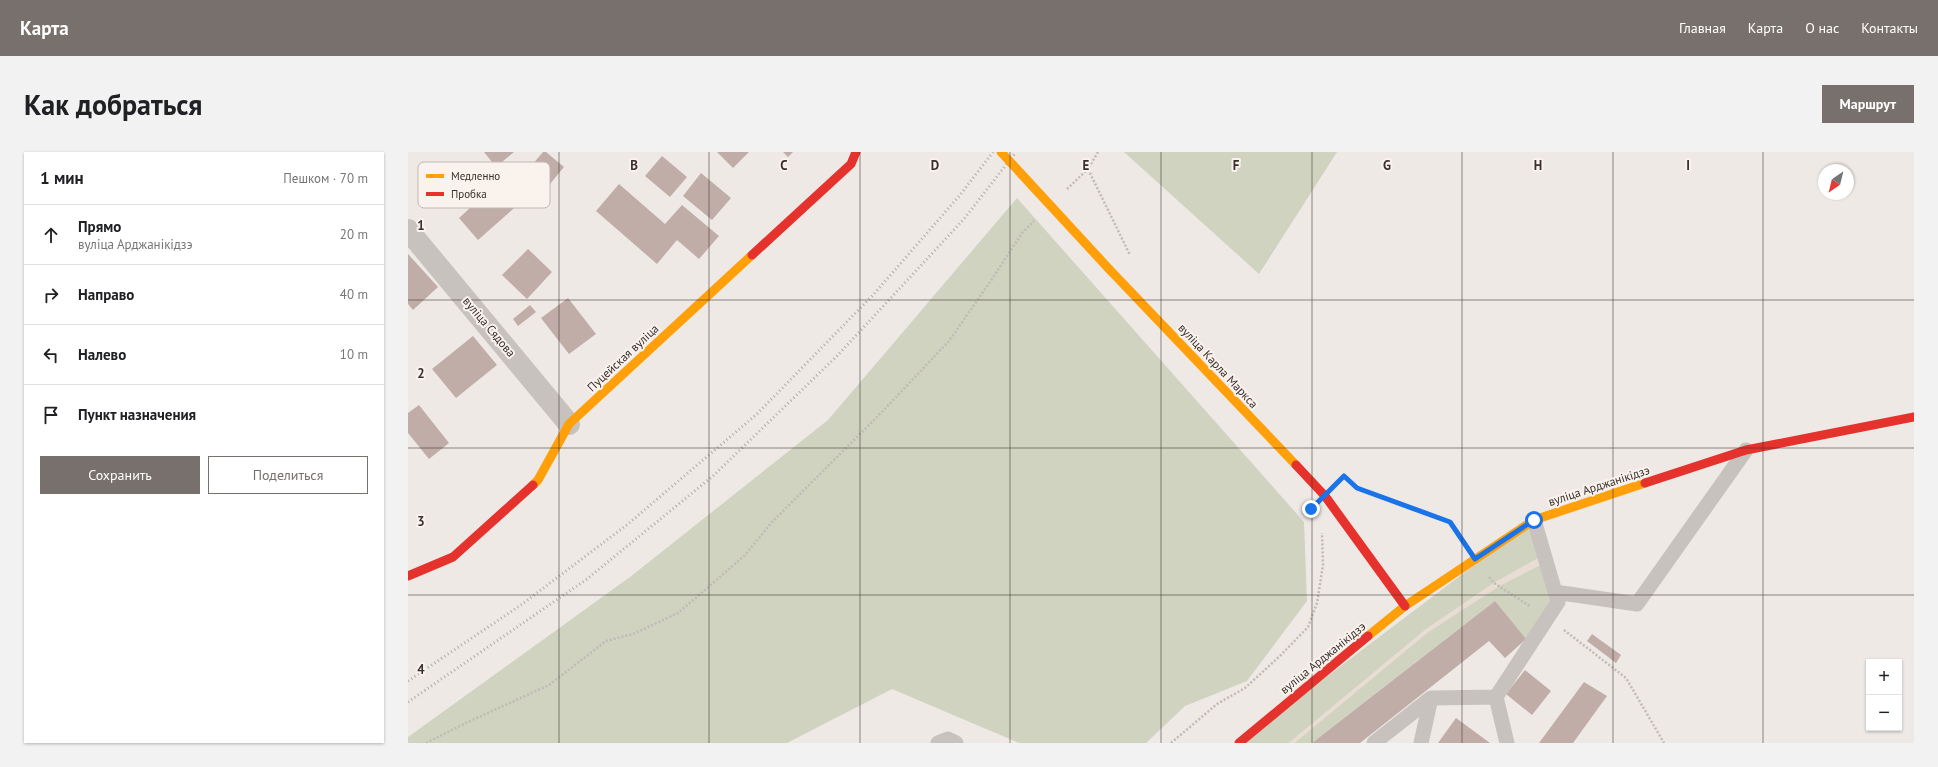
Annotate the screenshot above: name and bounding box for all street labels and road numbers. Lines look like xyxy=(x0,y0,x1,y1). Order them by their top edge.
street label: вуліца Сядова xyxy=(460,294,519,360)
street label: вуліца Карла Маркса xyxy=(1175,320,1261,411)
street label: Пуцейская вуліца xyxy=(584,321,661,394)
street label: вуліца Арджанікідзэ xyxy=(1546,462,1651,509)
street label: вуліца Арджанікідзэ xyxy=(1277,618,1369,697)

